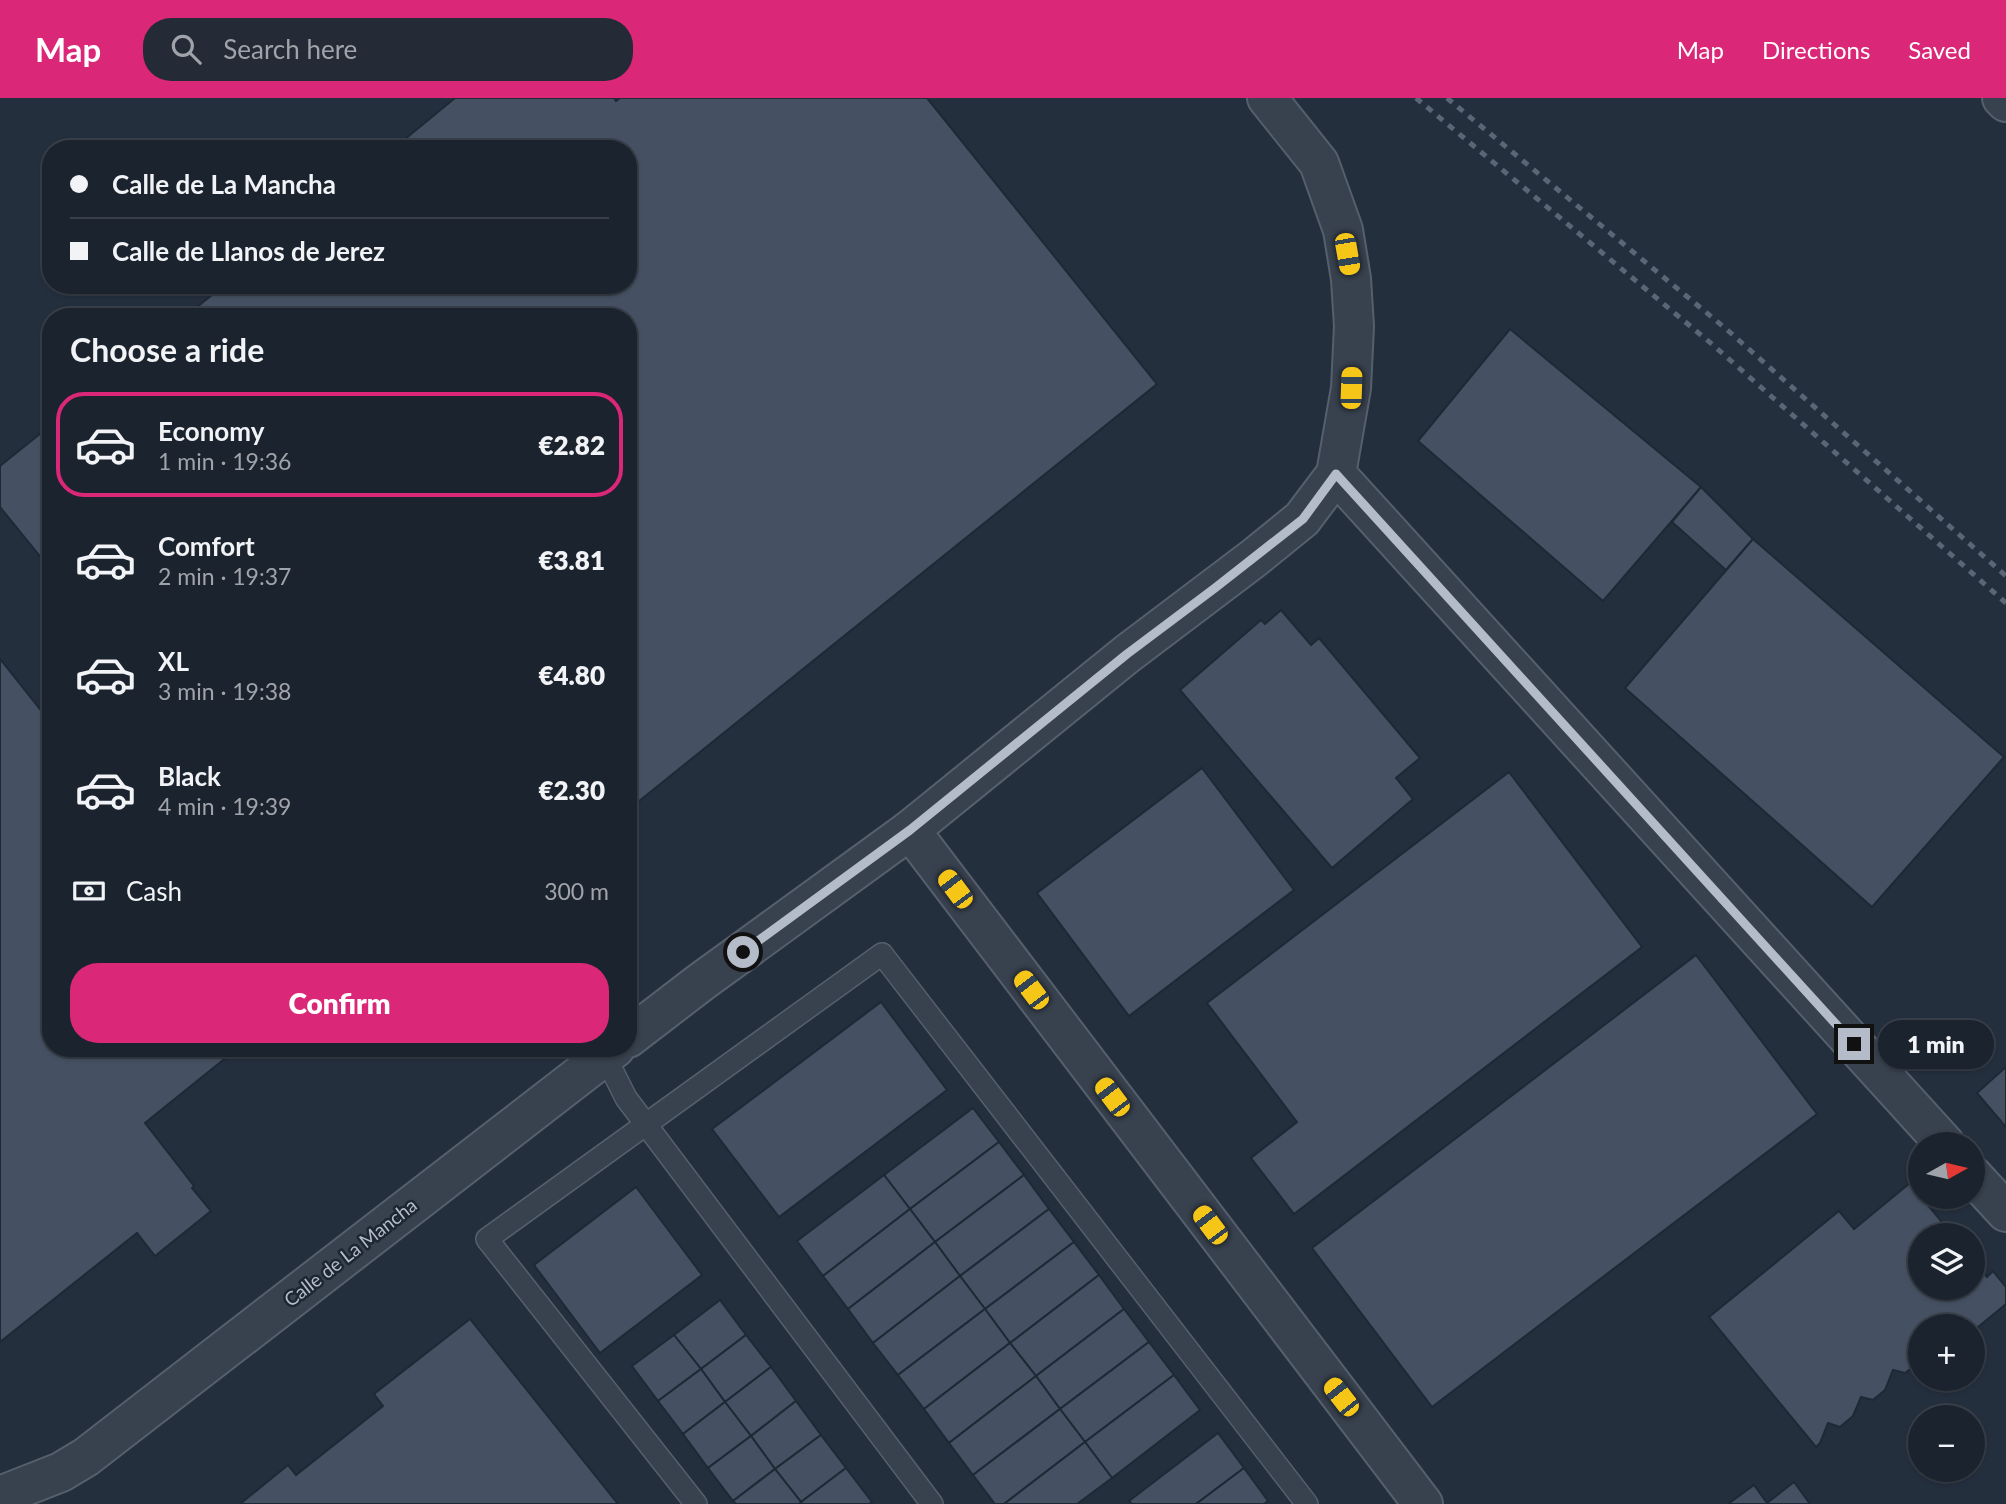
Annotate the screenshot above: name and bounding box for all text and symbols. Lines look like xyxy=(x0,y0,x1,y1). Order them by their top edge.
search box xyxy=(143,18,633,81)
text: Map xyxy=(35,29,101,69)
icon: search xyxy=(167,30,205,68)
text: Search here xyxy=(223,33,357,65)
text: Map xyxy=(1677,35,1724,64)
text: Directions xyxy=(1762,35,1870,64)
text: Saved xyxy=(1908,35,1971,64)
text: Calle de La Mancha xyxy=(112,168,336,200)
car xyxy=(1334,231,1361,277)
text: Calle de Llanos de Jerez xyxy=(112,235,385,267)
text: Choose a ride xyxy=(70,330,264,369)
car xyxy=(1340,367,1363,409)
icon: car xyxy=(74,413,137,476)
text: Economy xyxy=(158,415,264,447)
text: €2.82 xyxy=(538,429,605,461)
text: 1 min · 19:36 xyxy=(158,447,291,475)
icon: car xyxy=(74,528,137,591)
text: Comfort xyxy=(158,530,255,562)
text: €3.81 xyxy=(538,544,605,576)
text: 2 min · 19:37 xyxy=(158,562,291,590)
icon: car xyxy=(74,643,137,706)
text: XL xyxy=(158,645,189,677)
text: €4.80 xyxy=(538,659,605,691)
text: 3 min · 19:38 xyxy=(158,677,291,705)
icon: car xyxy=(74,758,137,821)
text: Black xyxy=(158,760,221,792)
text: €2.30 xyxy=(538,774,605,806)
text: 4 min · 19:39 xyxy=(158,792,291,820)
car xyxy=(934,866,977,912)
icon: cash xyxy=(70,872,108,910)
text: Cash xyxy=(126,875,182,907)
text: 300 m xyxy=(544,877,609,905)
route start xyxy=(727,936,759,968)
button: Confirm xyxy=(70,963,609,1043)
car xyxy=(1010,967,1053,1013)
callout: 1 min xyxy=(1878,1020,1994,1068)
route end xyxy=(1838,1028,1870,1060)
text: 1 min xyxy=(1907,1030,1965,1058)
car xyxy=(1091,1074,1134,1120)
north arrow xyxy=(1908,1132,1984,1209)
map controls xyxy=(1908,1132,1985,1482)
street label: Calle de La Mancha xyxy=(279,1193,421,1311)
car xyxy=(1189,1202,1232,1248)
button: layers xyxy=(1908,1223,1985,1300)
button: + xyxy=(1908,1314,1985,1391)
car xyxy=(1320,1374,1363,1420)
button: − xyxy=(1908,1405,1985,1482)

